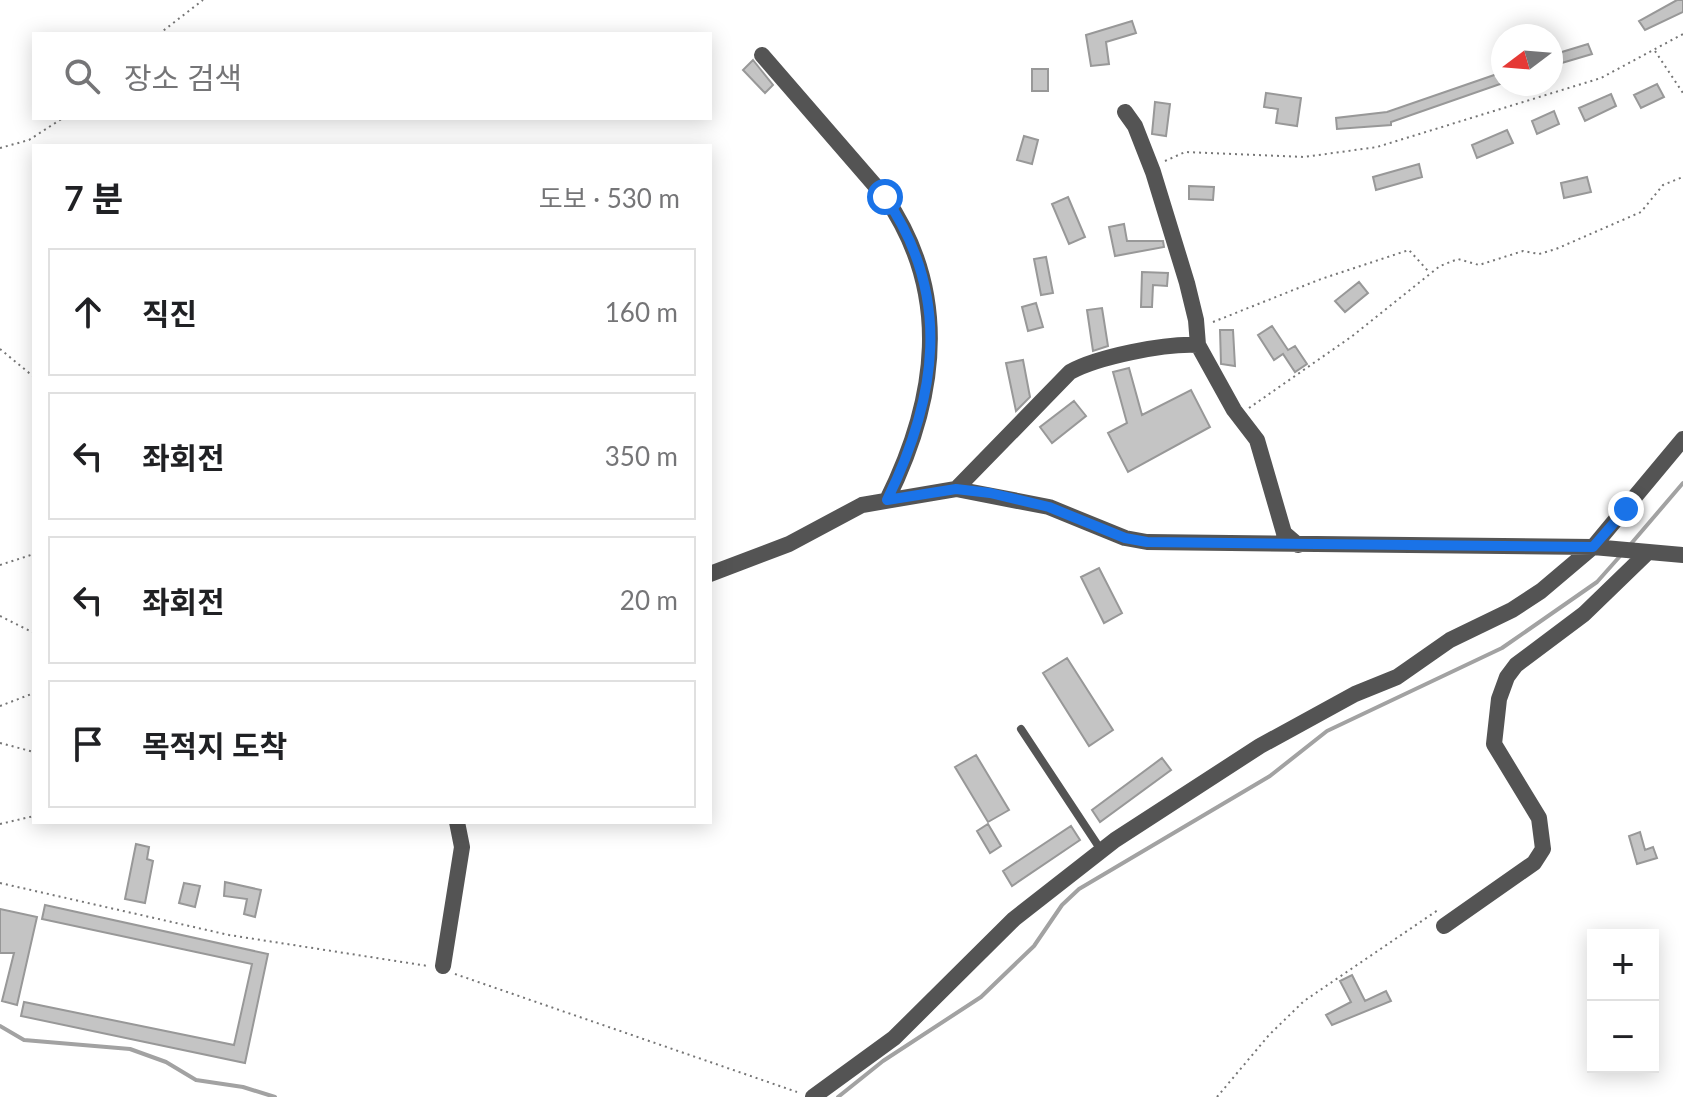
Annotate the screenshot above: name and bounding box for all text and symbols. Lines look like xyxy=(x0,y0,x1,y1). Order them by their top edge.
north arrow xyxy=(1491,24,1563,96)
search box xyxy=(32,32,712,120)
icon: search xyxy=(60,54,104,98)
text: 장소 검색 xyxy=(124,59,242,95)
text: 7 분 xyxy=(64,177,123,218)
route start xyxy=(867,179,903,215)
text: 도보 · 530 m xyxy=(539,182,680,214)
icon: ahead xyxy=(66,290,110,334)
text: 직진 xyxy=(142,295,197,331)
text: 160 m xyxy=(605,296,678,328)
icon: left xyxy=(66,434,110,478)
text: 좌회전 xyxy=(142,439,225,475)
text: 350 m xyxy=(605,440,678,472)
route end xyxy=(1608,491,1644,527)
icon: left xyxy=(66,578,110,622)
text: 좌회전 xyxy=(142,583,225,619)
text: 20 m xyxy=(620,584,678,616)
icon: arrive xyxy=(66,722,110,766)
text: 목적지 도착 xyxy=(142,727,287,763)
map controls xyxy=(1587,929,1659,1073)
button: + xyxy=(1587,929,1659,1001)
button: − xyxy=(1587,1001,1659,1073)

